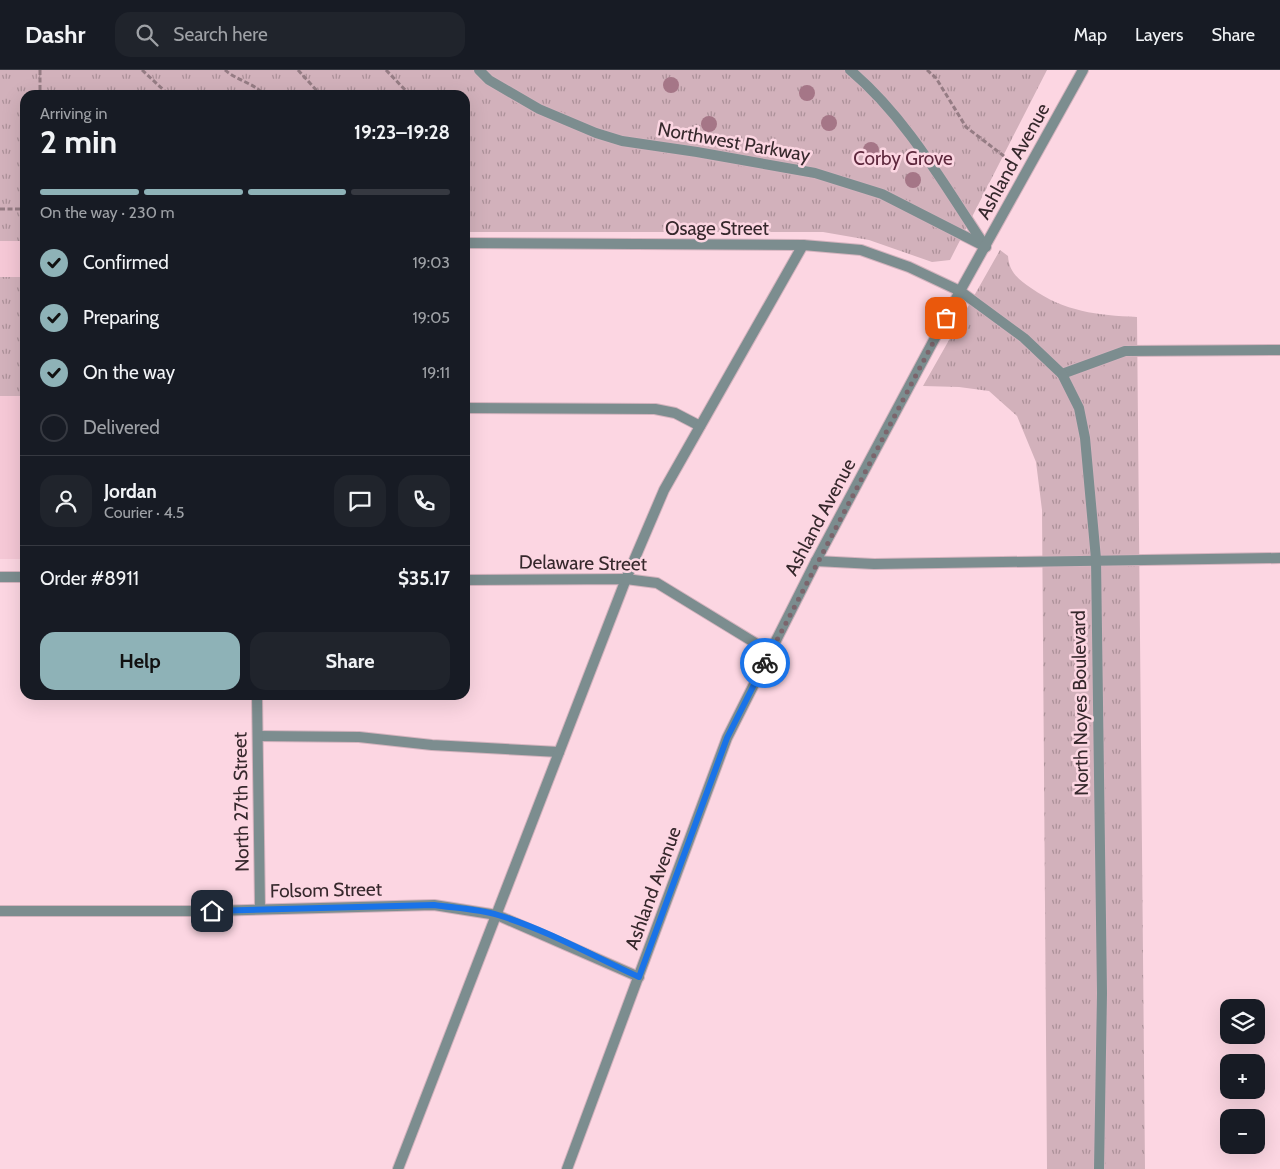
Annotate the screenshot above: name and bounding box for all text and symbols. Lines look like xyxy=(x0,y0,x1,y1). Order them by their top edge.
search box xyxy=(115,12,465,57)
text: Dashr xyxy=(25,20,85,49)
icon: search xyxy=(133,21,161,49)
text: Search here xyxy=(173,23,268,46)
text: Map xyxy=(1074,24,1107,46)
text: Layers xyxy=(1135,24,1184,46)
text: Share xyxy=(1212,24,1255,46)
street label: Ashland Avenue xyxy=(972,99,1054,223)
text: Arriving in xyxy=(40,104,107,123)
street label: Northwest Parkway xyxy=(656,117,812,167)
text: 19:23–19:28 xyxy=(354,121,450,144)
text: 2 min xyxy=(40,122,117,161)
park label: Corby Grove xyxy=(853,147,953,170)
text: On the way · 230 m xyxy=(40,203,174,222)
street label: Osage Street xyxy=(665,217,769,240)
icon: check xyxy=(40,249,68,277)
text: Confirmed xyxy=(83,251,169,274)
text: 19:03 xyxy=(413,253,450,272)
pin xyxy=(925,297,967,339)
icon: check xyxy=(40,304,68,332)
icon: bag xyxy=(932,304,960,332)
text: Preparing xyxy=(83,306,159,329)
text: 19:05 xyxy=(413,308,450,327)
icon: check xyxy=(40,359,68,387)
text: On the way xyxy=(83,361,175,384)
text: 19:11 xyxy=(422,363,450,382)
text: Delivered xyxy=(83,416,160,439)
street label: Ashland Avenue xyxy=(780,454,861,579)
button: person xyxy=(40,475,92,527)
button: chat xyxy=(334,475,386,527)
button: phone xyxy=(398,475,450,527)
text: Jordan xyxy=(104,480,157,503)
text: Courier · 4.5 xyxy=(104,503,185,522)
street label: Delaware Street xyxy=(519,550,648,576)
text: Order #8911 xyxy=(40,567,139,590)
text: $35.17 xyxy=(398,567,450,590)
street label: North Noyes Boulevard xyxy=(1067,610,1093,796)
button: Help xyxy=(40,632,240,690)
button: Share xyxy=(250,632,450,690)
courier xyxy=(740,638,790,688)
icon: bike xyxy=(751,649,779,677)
street label: North 27th Street xyxy=(228,731,254,872)
street label: Ashland Avenue xyxy=(620,823,686,953)
street label: Folsom Street xyxy=(270,878,383,902)
pin xyxy=(191,890,233,932)
icon: home xyxy=(198,897,226,925)
map controls xyxy=(1220,999,1265,1154)
button: layers xyxy=(1220,999,1265,1044)
button: + xyxy=(1220,1054,1265,1099)
button: − xyxy=(1220,1109,1265,1154)

